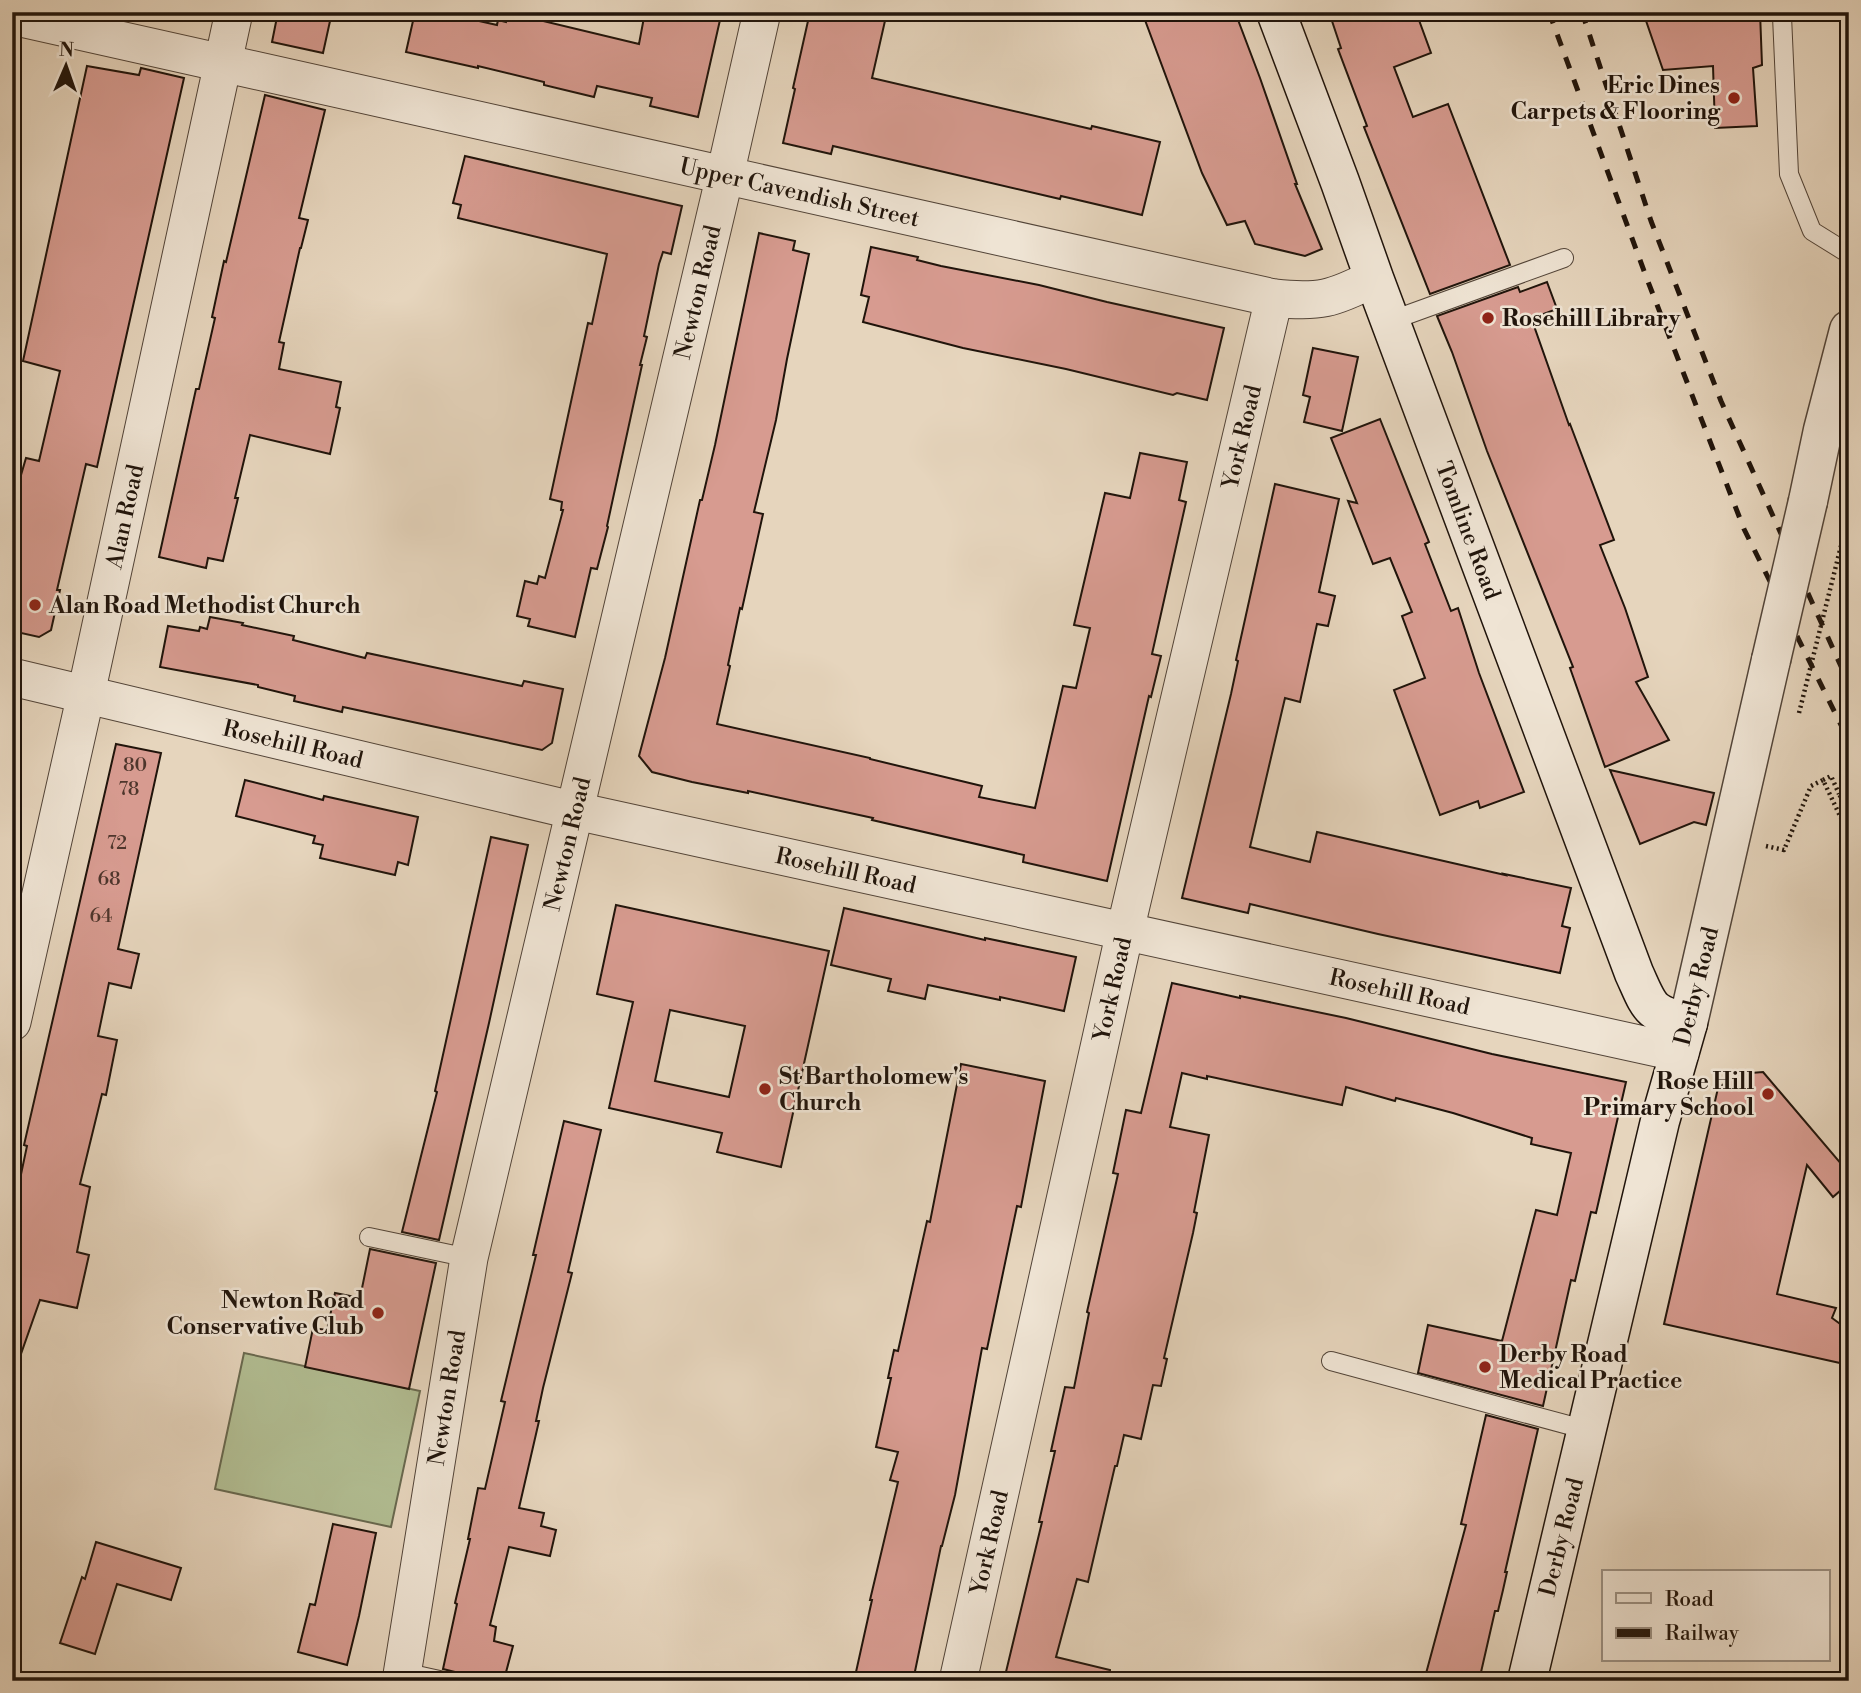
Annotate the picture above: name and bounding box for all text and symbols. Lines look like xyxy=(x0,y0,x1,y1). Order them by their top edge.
north arrow xyxy=(32,32,102,102)
text: N xyxy=(59,38,74,62)
place label: Eric Dines Carpets & Flooring xyxy=(1510,72,1721,126)
marker: Eric Dines Carpets & Flooring xyxy=(1726,90,1742,106)
street label: Upper Cavendish Street xyxy=(677,153,922,233)
street label: Newton Road xyxy=(669,222,728,362)
place label: Rosehill Library xyxy=(1502,305,1681,333)
marker: Rosehill Library xyxy=(1480,310,1496,326)
street label: York Road xyxy=(1216,382,1268,493)
street label: Tomline Road xyxy=(1429,458,1506,604)
street label: Alan Road xyxy=(100,462,150,572)
place label: Alan Road Methodist Church xyxy=(48,592,360,620)
marker: Alan Road Methodist Church xyxy=(27,597,43,613)
street label: Rosehill Road xyxy=(220,715,366,775)
house number: 80 xyxy=(123,753,147,777)
street label: Newton Road xyxy=(538,774,597,914)
house number: 78 xyxy=(119,777,139,801)
house number: 72 xyxy=(107,831,127,855)
street label: Rosehill Road xyxy=(773,842,919,900)
house number: 68 xyxy=(97,867,121,891)
house number: 64 xyxy=(89,904,113,928)
street label: Derby Road xyxy=(1669,924,1725,1048)
street label: York Road xyxy=(1088,934,1138,1045)
street label: Rosehill Road xyxy=(1326,964,1473,1022)
place label: St Bartholomew's Church xyxy=(779,1063,969,1117)
place label: Rose Hill Primary School xyxy=(1583,1068,1754,1122)
marker: St Bartholomew's Church xyxy=(757,1081,773,1097)
marker: Rose Hill Primary School xyxy=(1760,1086,1776,1102)
place label: Newton Road Conservative Club xyxy=(166,1287,364,1341)
marker: Newton Road Conservative Club xyxy=(370,1305,386,1321)
street label: Newton Road xyxy=(423,1328,472,1468)
place label: Derby Road Medical Practice xyxy=(1499,1341,1682,1395)
marker: Derby Road Medical Practice xyxy=(1477,1359,1493,1375)
street label: Derby Road xyxy=(1534,1475,1590,1599)
street label: York Road xyxy=(964,1488,1015,1598)
legend xyxy=(1602,1570,1829,1662)
text: Road xyxy=(1665,1587,1714,1613)
text: Railway xyxy=(1665,1621,1740,1647)

